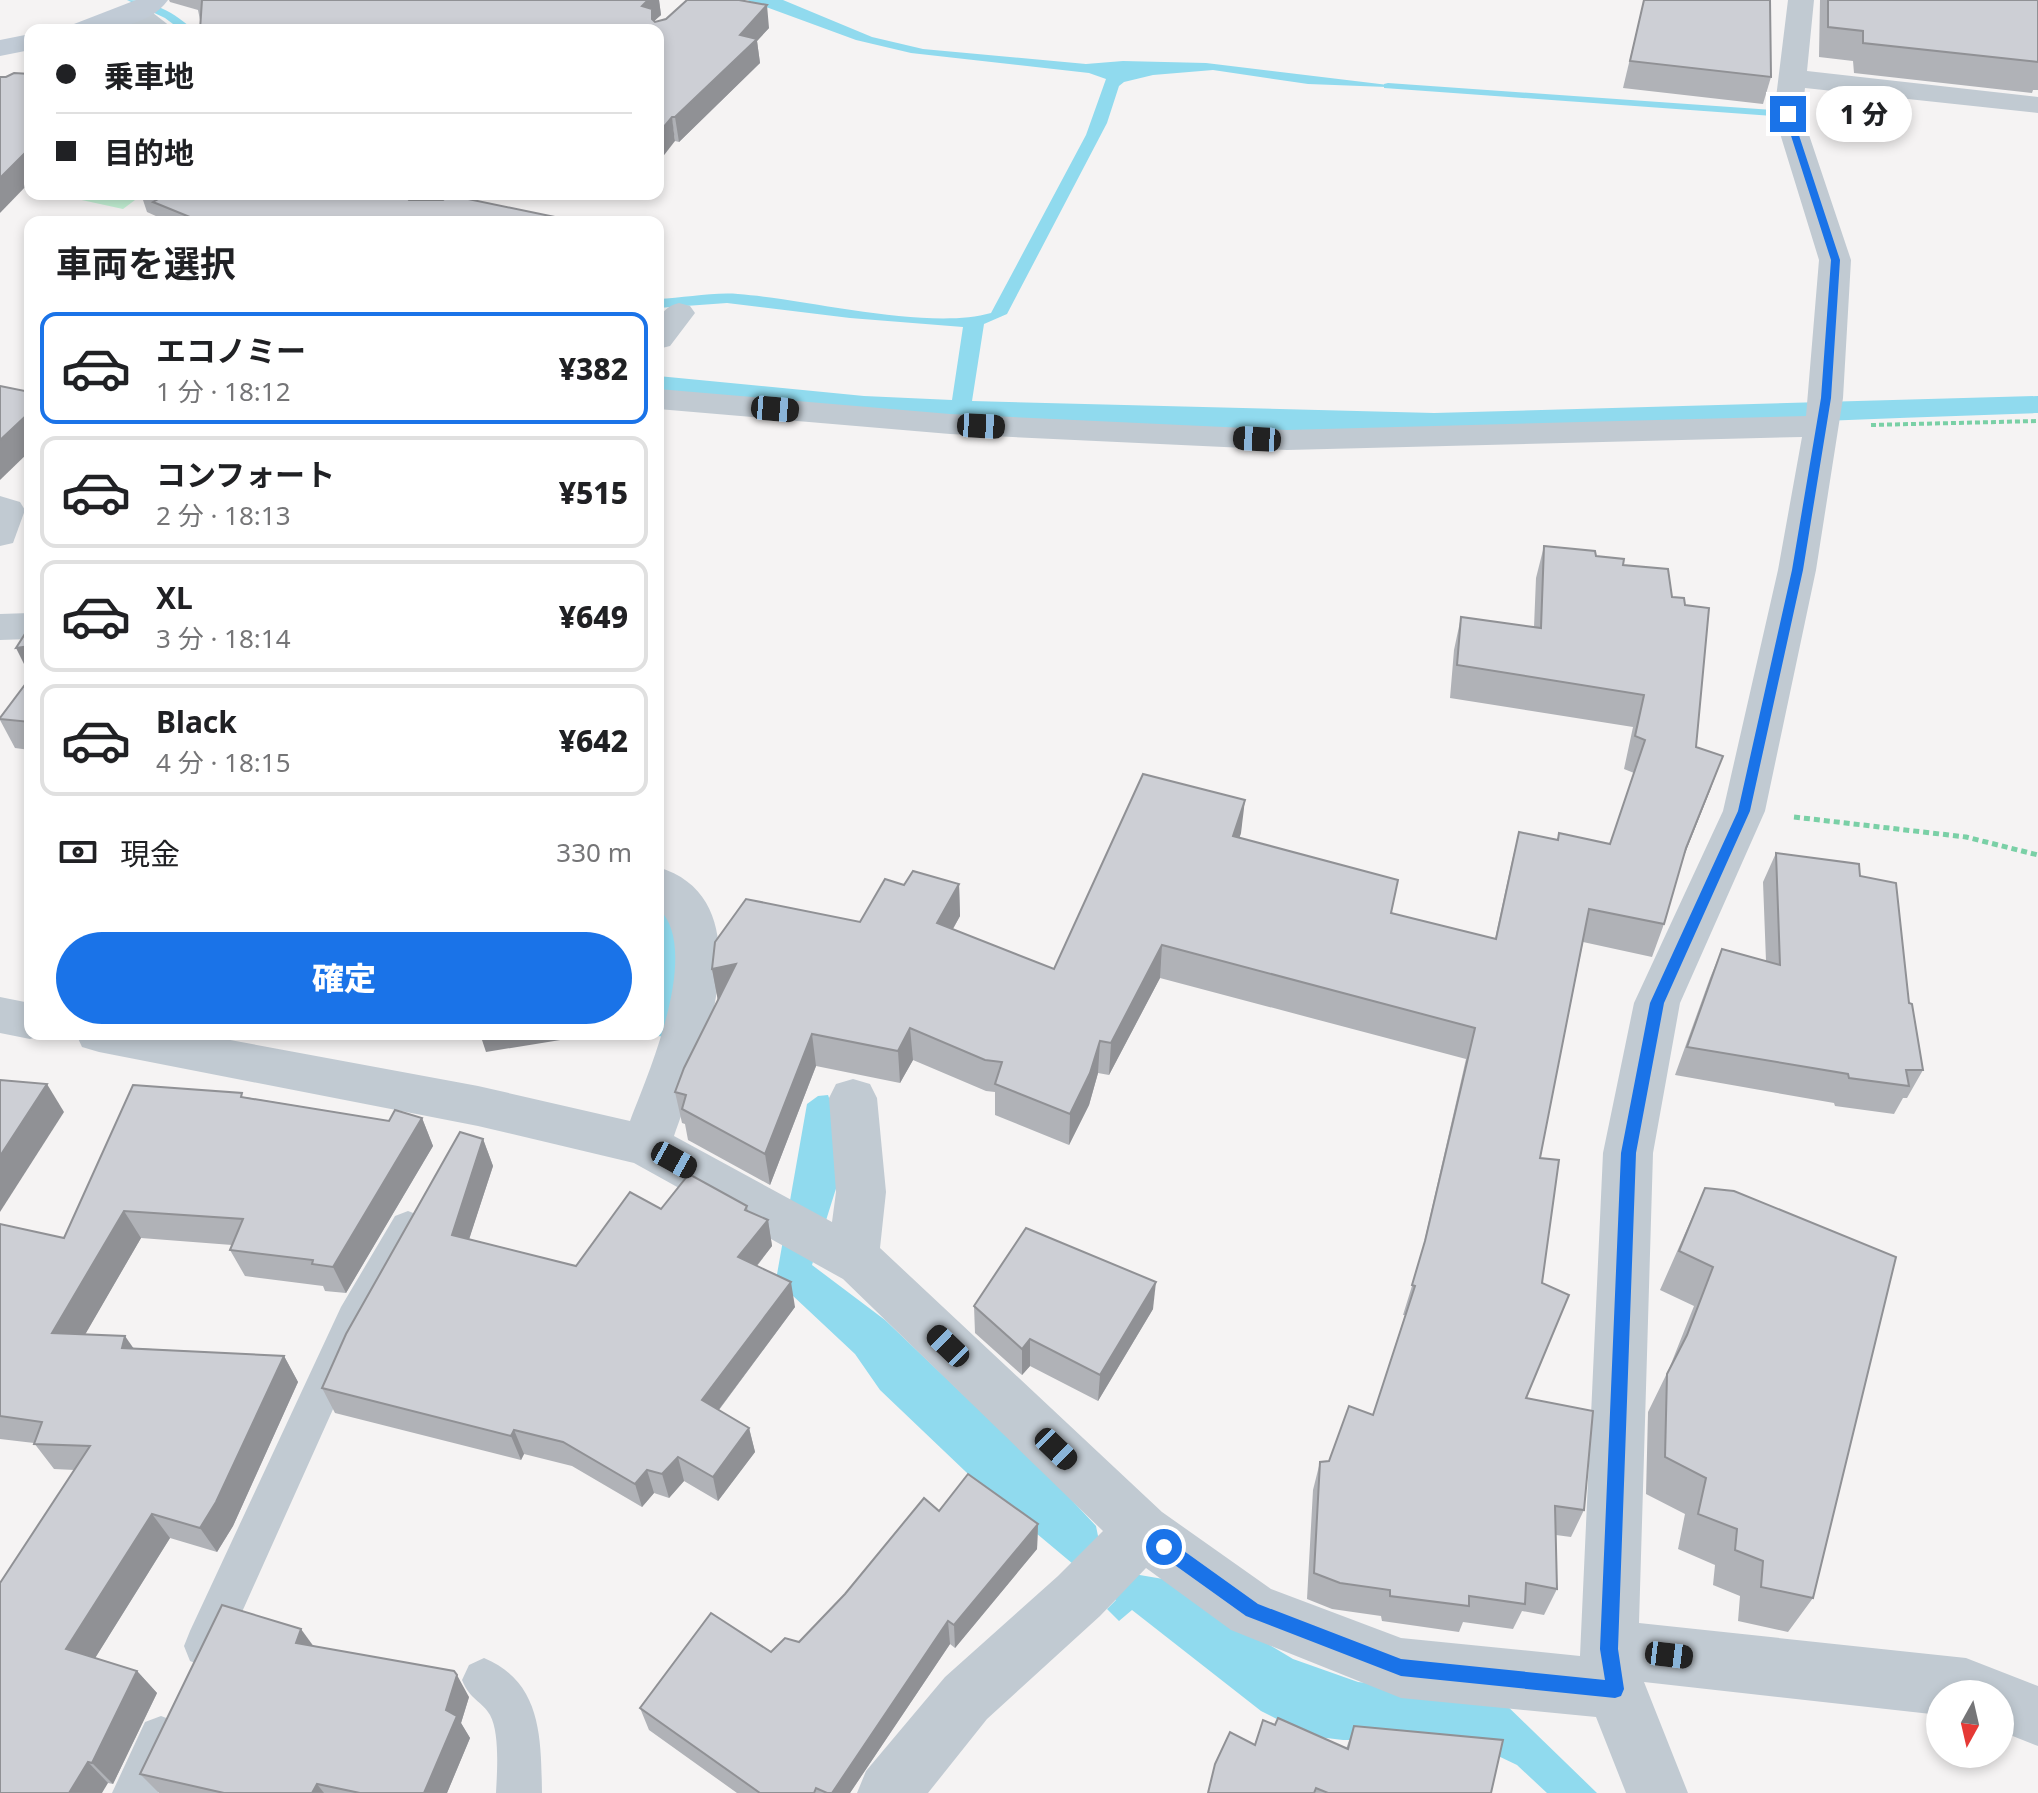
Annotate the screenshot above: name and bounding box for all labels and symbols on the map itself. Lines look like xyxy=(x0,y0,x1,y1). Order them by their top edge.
callout: 1 分 xyxy=(1816,86,1912,142)
route end xyxy=(1770,96,1806,132)
car xyxy=(750,395,800,423)
car xyxy=(956,413,1006,439)
car xyxy=(1232,426,1282,452)
car xyxy=(647,1138,701,1182)
car xyxy=(922,1321,974,1371)
car xyxy=(1030,1424,1082,1474)
route start xyxy=(1146,1529,1182,1565)
car xyxy=(1644,1640,1694,1670)
north arrow xyxy=(1926,1680,2014,1768)

